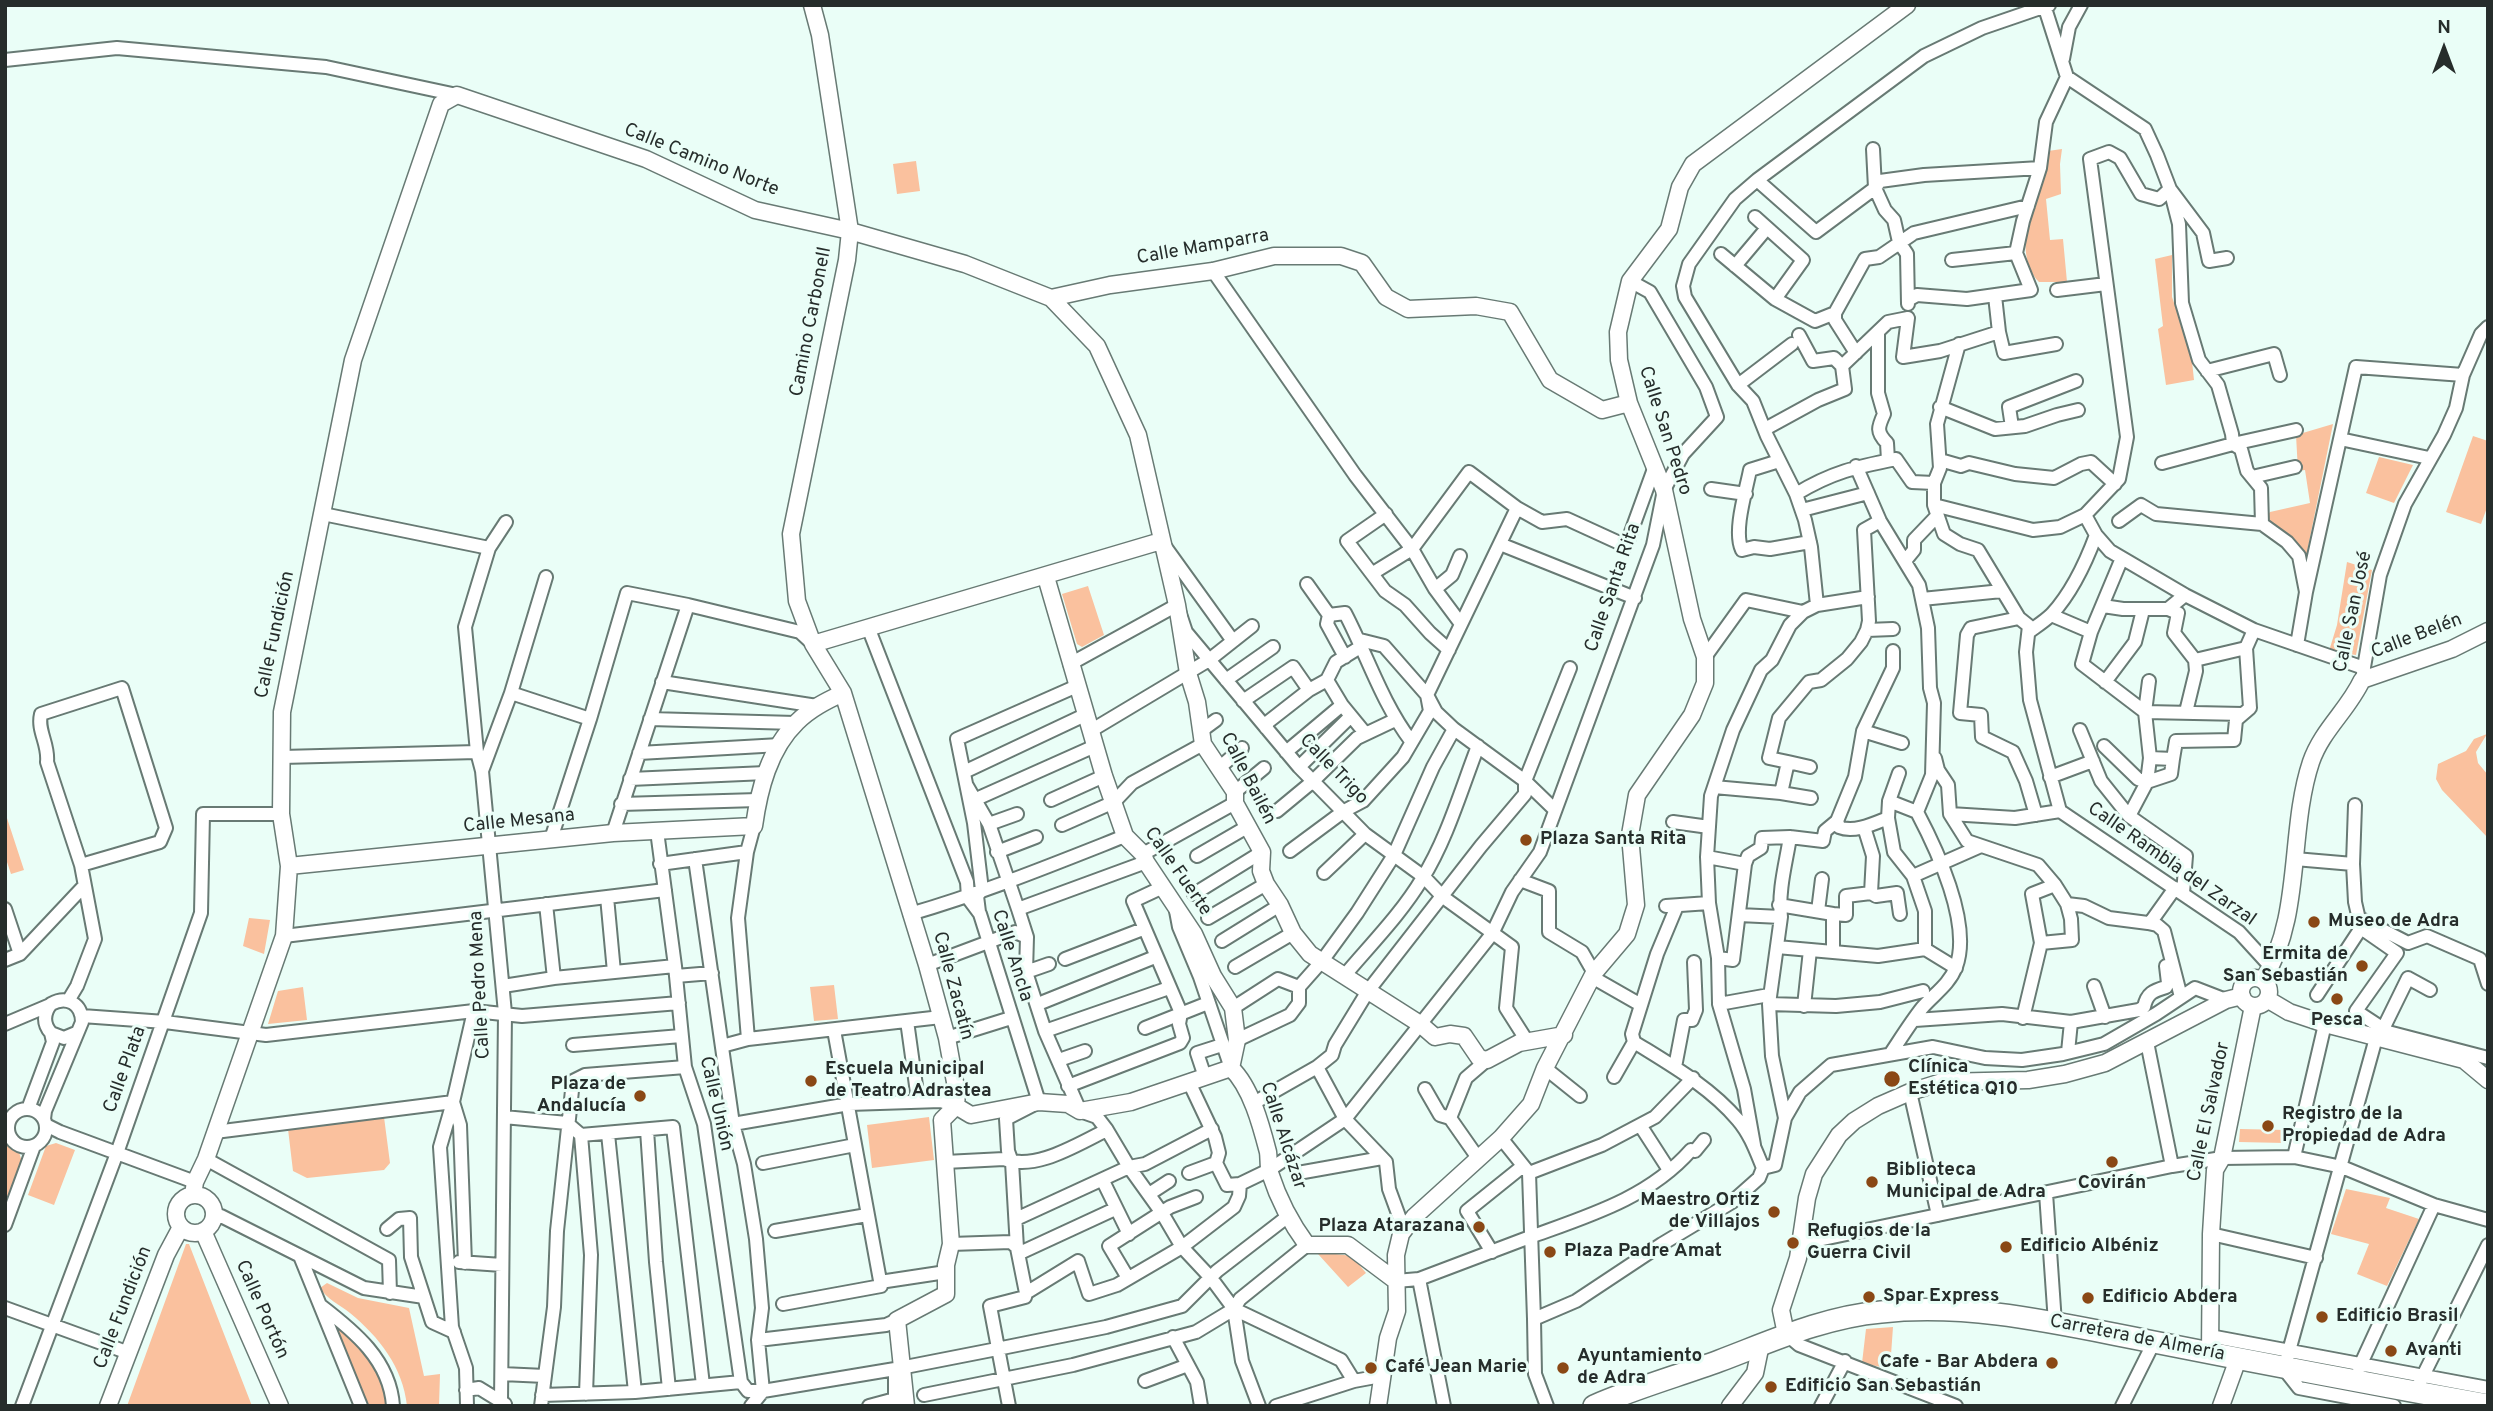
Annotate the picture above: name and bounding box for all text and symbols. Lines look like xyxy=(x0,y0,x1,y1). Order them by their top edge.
north arrow xyxy=(2409,14,2479,84)
text: N xyxy=(2437,16,2451,40)
street label: Calle Camino Norte xyxy=(620,119,782,203)
street label: Calle Mamparra xyxy=(1135,225,1271,271)
street label: Camino Carbonell xyxy=(786,245,838,399)
street label: Calle San Pedro xyxy=(1632,364,1696,498)
street label: Calle Santa Rita xyxy=(1581,521,1647,655)
street label: Calle San José xyxy=(2330,549,2378,675)
street label: Calle Fundición xyxy=(251,569,301,701)
street label: Calle Belén xyxy=(2368,609,2466,665)
street label: Calle Bailén xyxy=(1214,729,1280,829)
street label: Calle Trigo xyxy=(1294,730,1372,810)
street label: Calle Rambla del Zarzal xyxy=(2082,798,2260,932)
street label: Calle Mesana xyxy=(462,805,576,839)
street label: Calle Fuerte xyxy=(1138,823,1216,921)
place label: Plaza Santa Rita xyxy=(1540,829,1686,851)
marker: Plaza Santa Rita xyxy=(1518,832,1534,848)
street label: Calle Ancla xyxy=(985,907,1037,1005)
street label: Calle Pedro Mena xyxy=(466,910,496,1060)
place label: Museo de Adra xyxy=(2328,911,2459,933)
marker: Museo de Adra xyxy=(2306,914,2322,930)
street label: Calle Zacatín xyxy=(927,929,977,1043)
place label: Ermita de San Sebastián xyxy=(2223,944,2348,988)
marker: Ermita de San Sebastián xyxy=(2354,958,2370,974)
marker: Pesca xyxy=(2329,991,2345,1007)
place label: Pesca xyxy=(2311,1010,2363,1032)
street label: Calle Plata xyxy=(100,1024,152,1116)
street label: Calle El Salvador xyxy=(2184,1040,2236,1184)
street label: Calle Unión xyxy=(693,1054,737,1154)
place label: Clínica Estética Q10 xyxy=(1908,1057,2018,1101)
place label: Escuela Municipal de Teatro Adrastea xyxy=(825,1059,992,1103)
marker: Clínica Estética Q10 xyxy=(1882,1069,1902,1089)
marker: Escuela Municipal de Teatro Adrastea xyxy=(803,1073,819,1089)
place label: Plaza de Andalucía xyxy=(537,1074,626,1118)
street label: Calle Alcázar xyxy=(1254,1079,1310,1193)
marker: Plaza de Andalucía xyxy=(632,1088,648,1104)
place label: Registro de la Propiedad de Adra xyxy=(2282,1104,2446,1148)
marker: Registro de la Propiedad de Adra xyxy=(2260,1118,2276,1134)
marker: Covirán xyxy=(2104,1154,2120,1170)
place label: Biblioteca Municipal de Adra xyxy=(1886,1160,2046,1204)
place label: Covirán xyxy=(2078,1173,2146,1195)
marker: Biblioteca Municipal de Adra xyxy=(1864,1174,1880,1190)
place label: Maestro Ortiz de Villajos xyxy=(1640,1190,1760,1234)
marker: Maestro Ortiz de Villajos xyxy=(1766,1204,1782,1220)
place label: Plaza Atarazana xyxy=(1319,1216,1465,1238)
marker: Plaza Atarazana xyxy=(1471,1219,1487,1235)
place label: Refugios de la Guerra Civil xyxy=(1807,1221,1931,1265)
marker: Refugios de la Guerra Civil xyxy=(1785,1235,1801,1251)
place label: Edificio Albéniz xyxy=(2020,1236,2159,1258)
marker: Edificio Albéniz xyxy=(1998,1239,2014,1255)
place label: Plaza Padre Amat xyxy=(1564,1241,1722,1263)
street label: Calle Fundición xyxy=(90,1243,158,1373)
marker: Plaza Padre Amat xyxy=(1542,1244,1558,1260)
street label: Calle Portón xyxy=(229,1257,293,1363)
place label: Spar Express xyxy=(1883,1286,1999,1308)
place label: Edificio Abdera xyxy=(2102,1287,2238,1309)
marker: Spar Express xyxy=(1861,1289,1877,1305)
marker: Edificio Abdera xyxy=(2080,1290,2096,1306)
place label: Edificio Brasil xyxy=(2336,1306,2459,1328)
marker: Edificio Brasil xyxy=(2314,1309,2330,1325)
street label: Carretera de Almería xyxy=(2048,1311,2226,1367)
place label: Avanti xyxy=(2405,1340,2462,1362)
marker: Avanti xyxy=(2383,1343,2399,1359)
place label: Ayuntamiento de Adra xyxy=(1577,1346,1702,1390)
place label: Cafe - Bar Abdera xyxy=(1880,1352,2038,1374)
marker: Cafe - Bar Abdera xyxy=(2044,1355,2060,1371)
place label: Café Jean Marie xyxy=(1385,1357,1527,1379)
marker: Café Jean Marie xyxy=(1363,1360,1379,1376)
marker: Ayuntamiento de Adra xyxy=(1555,1360,1571,1376)
place label: Edificio San Sebastián xyxy=(1785,1376,1981,1398)
marker: Edificio San Sebastián xyxy=(1763,1379,1779,1395)

